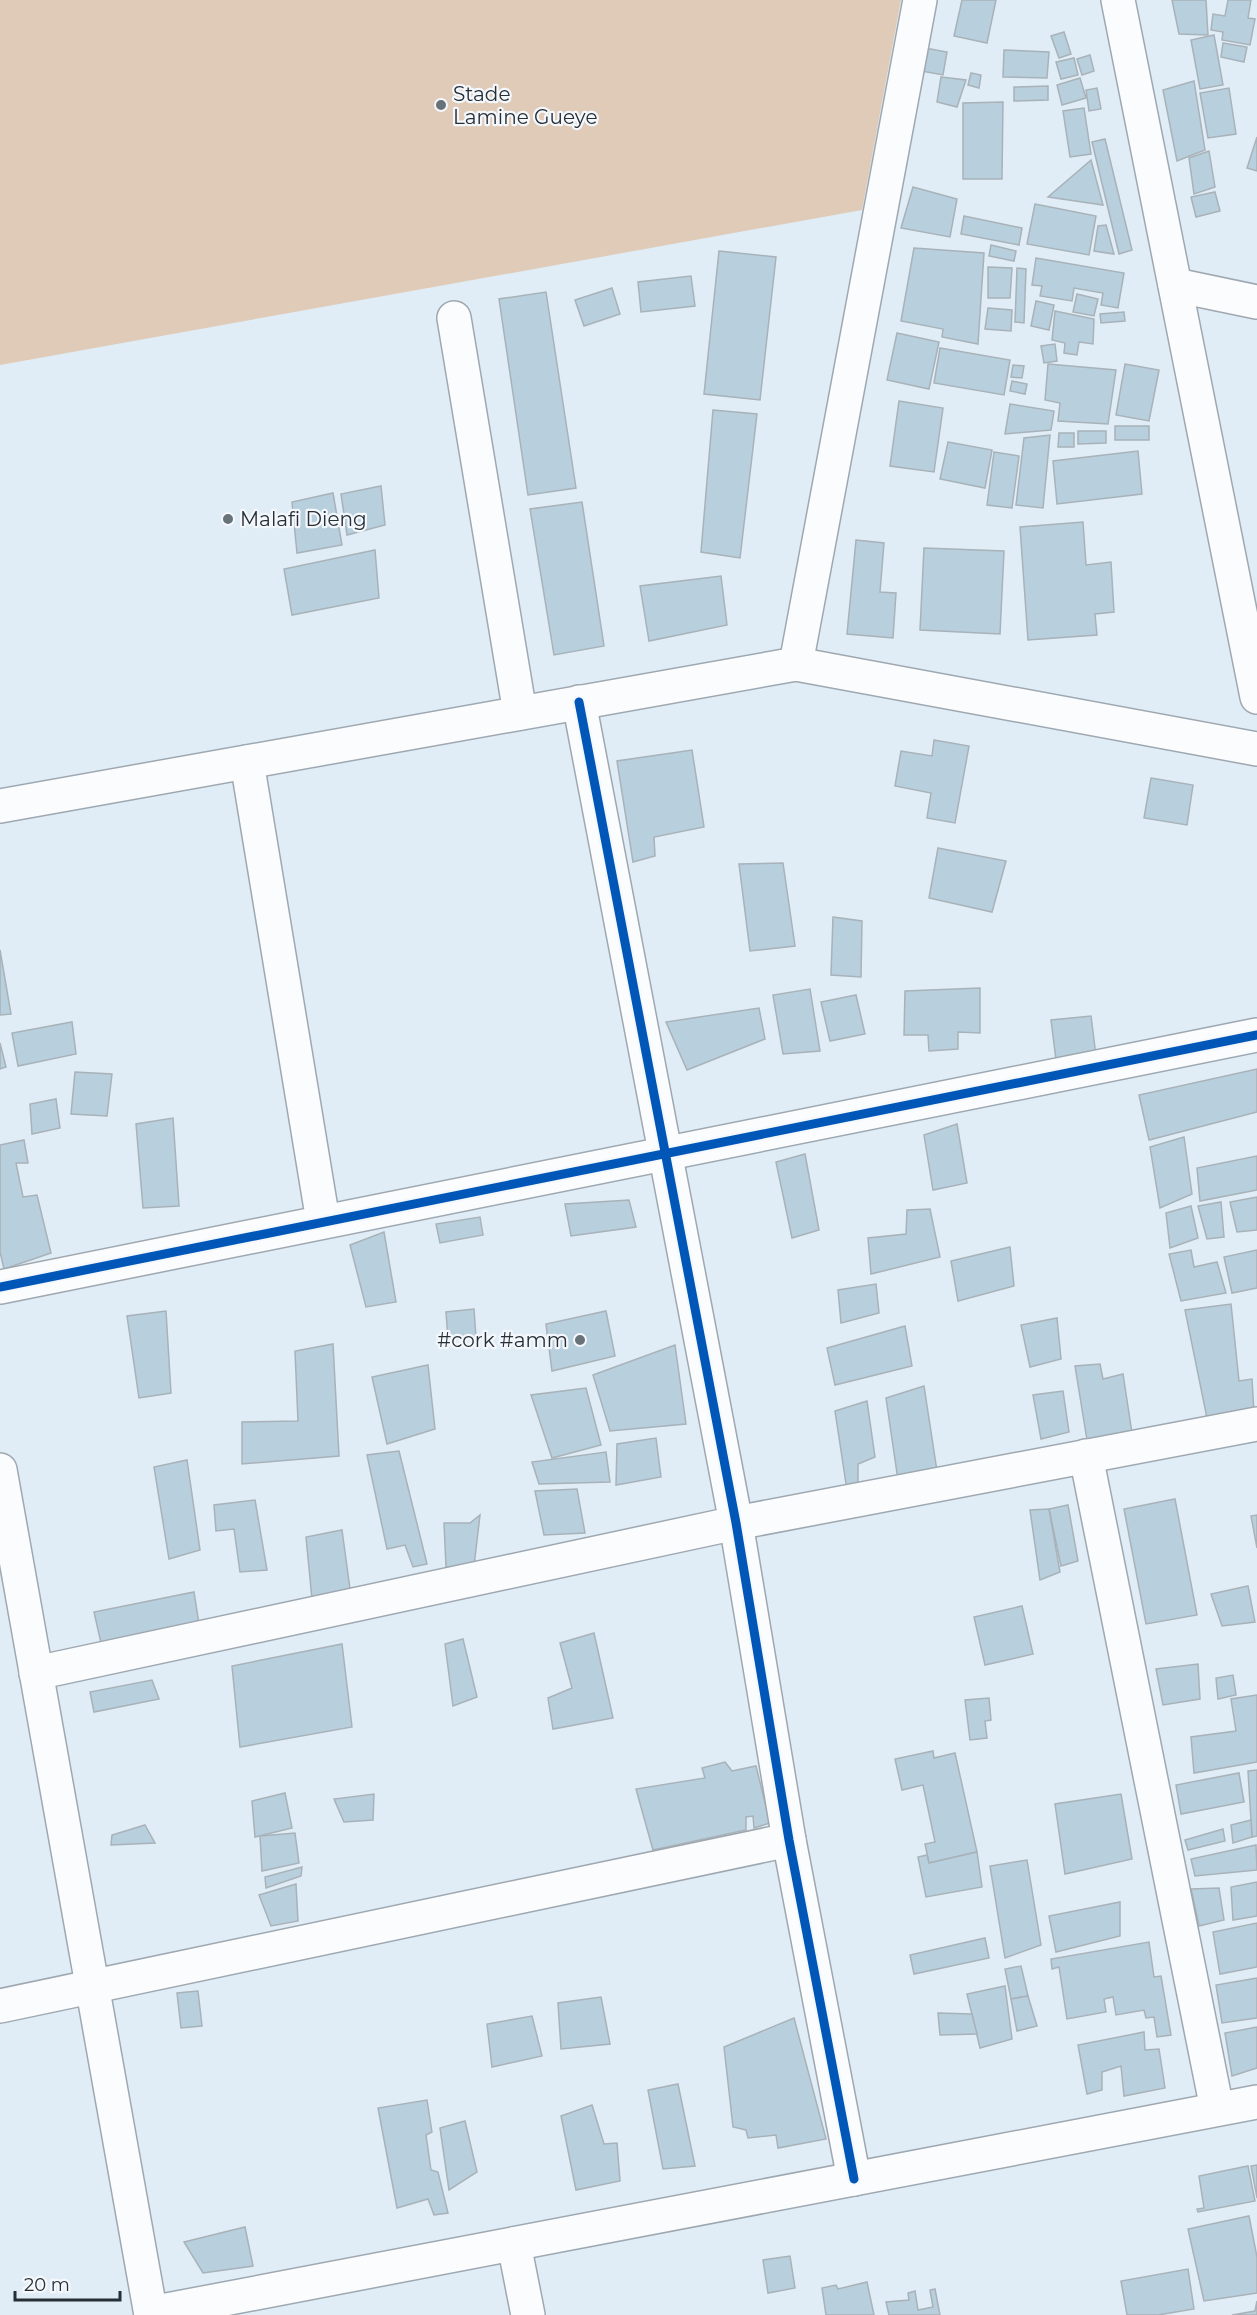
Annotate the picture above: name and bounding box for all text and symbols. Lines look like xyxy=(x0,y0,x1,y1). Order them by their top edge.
place label: Stade Lamine Gueye xyxy=(453,82,598,129)
marker: Stade Lamine Gueye xyxy=(434,98,448,112)
place label: Malafi Dieng xyxy=(240,507,367,531)
marker: Malafi Dieng xyxy=(221,512,235,526)
place label: #cork #amm xyxy=(437,1328,568,1352)
marker: #cork #amm xyxy=(573,1333,587,1347)
scale bar xyxy=(15,2264,120,2302)
text: 20 m xyxy=(24,2274,70,2296)

